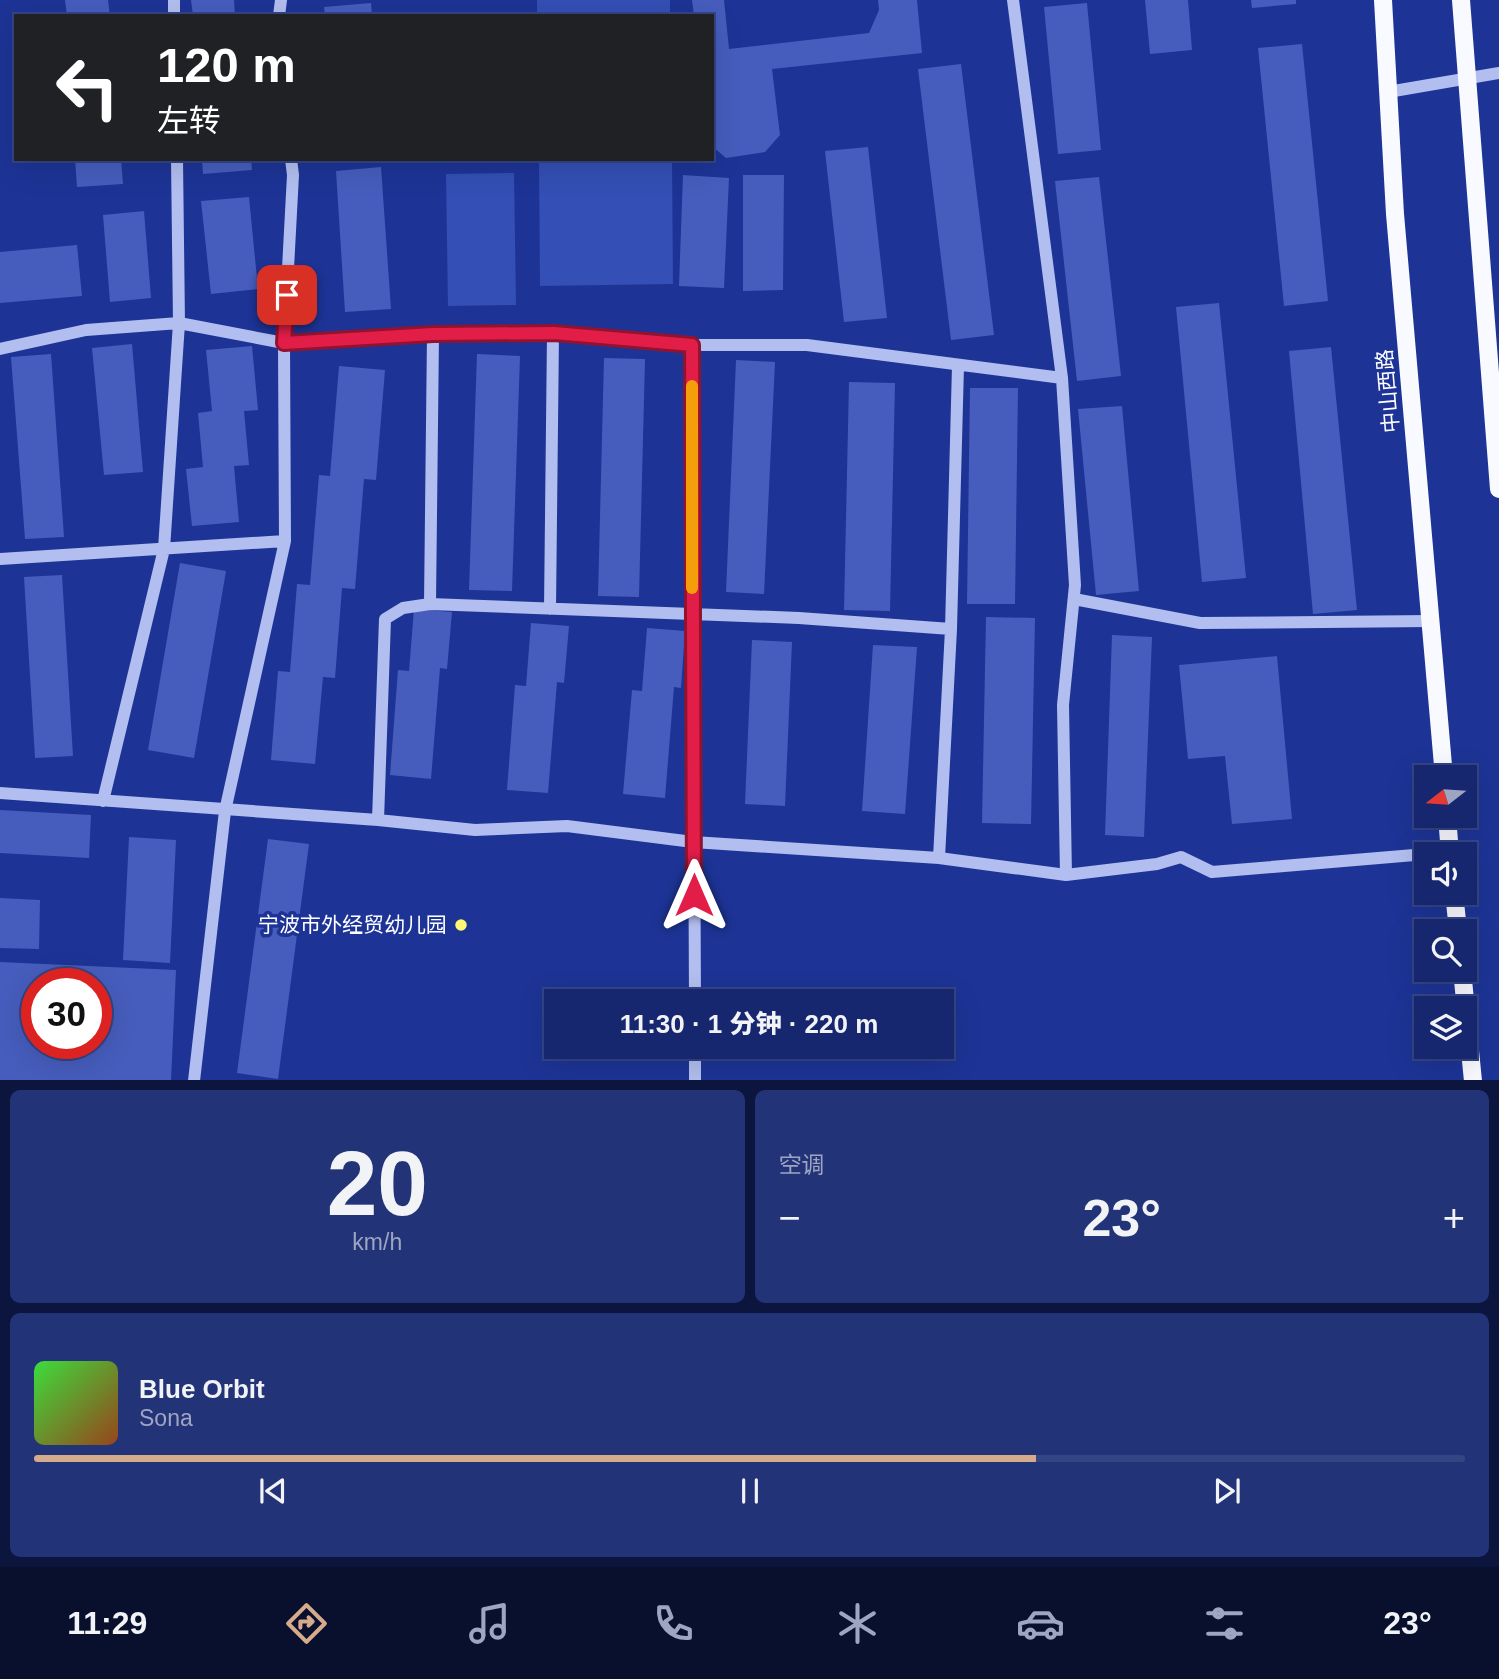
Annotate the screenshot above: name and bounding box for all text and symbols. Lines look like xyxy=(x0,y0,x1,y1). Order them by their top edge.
text: 120 m xyxy=(157,38,296,92)
icon: left xyxy=(42,42,133,133)
text: 左转 xyxy=(157,103,221,139)
pin xyxy=(257,265,317,325)
icon: arrive xyxy=(268,276,306,314)
street label: 中山西路 xyxy=(1372,348,1403,434)
north arrow xyxy=(1414,765,1477,828)
map controls xyxy=(1414,765,1477,1059)
button: sound xyxy=(1414,842,1477,905)
position arrow xyxy=(657,858,731,932)
place label: 宁波市外经贸幼儿园 xyxy=(258,913,447,936)
marker: 宁波市外经贸幼儿园 xyxy=(453,917,469,933)
button: search xyxy=(1414,919,1477,982)
speed limit sign: 30 xyxy=(21,968,112,1059)
button: layers xyxy=(1414,996,1477,1059)
text: 11:30 · 1 分钟 · 220 m xyxy=(620,1009,878,1039)
text: 20 xyxy=(327,1133,428,1234)
text: 空调 xyxy=(779,1152,825,1178)
text: 23° xyxy=(1082,1189,1161,1247)
text: − xyxy=(779,1197,801,1239)
text: + xyxy=(1443,1197,1465,1239)
text: km/h xyxy=(352,1229,402,1255)
text: Blue Orbit xyxy=(139,1374,265,1404)
text: Sona xyxy=(139,1405,193,1431)
icon: previous xyxy=(254,1472,292,1510)
icon: pause xyxy=(731,1472,769,1510)
icon: next xyxy=(1208,1472,1246,1510)
icon: directions xyxy=(282,1599,331,1648)
icon: music xyxy=(465,1599,514,1648)
icon: phone xyxy=(649,1599,698,1648)
icon: climate xyxy=(833,1599,882,1648)
icon: car xyxy=(1016,1599,1065,1648)
icon: filters xyxy=(1200,1599,1249,1648)
text: 11:29 xyxy=(67,1605,147,1641)
text: 23° xyxy=(1383,1605,1432,1641)

